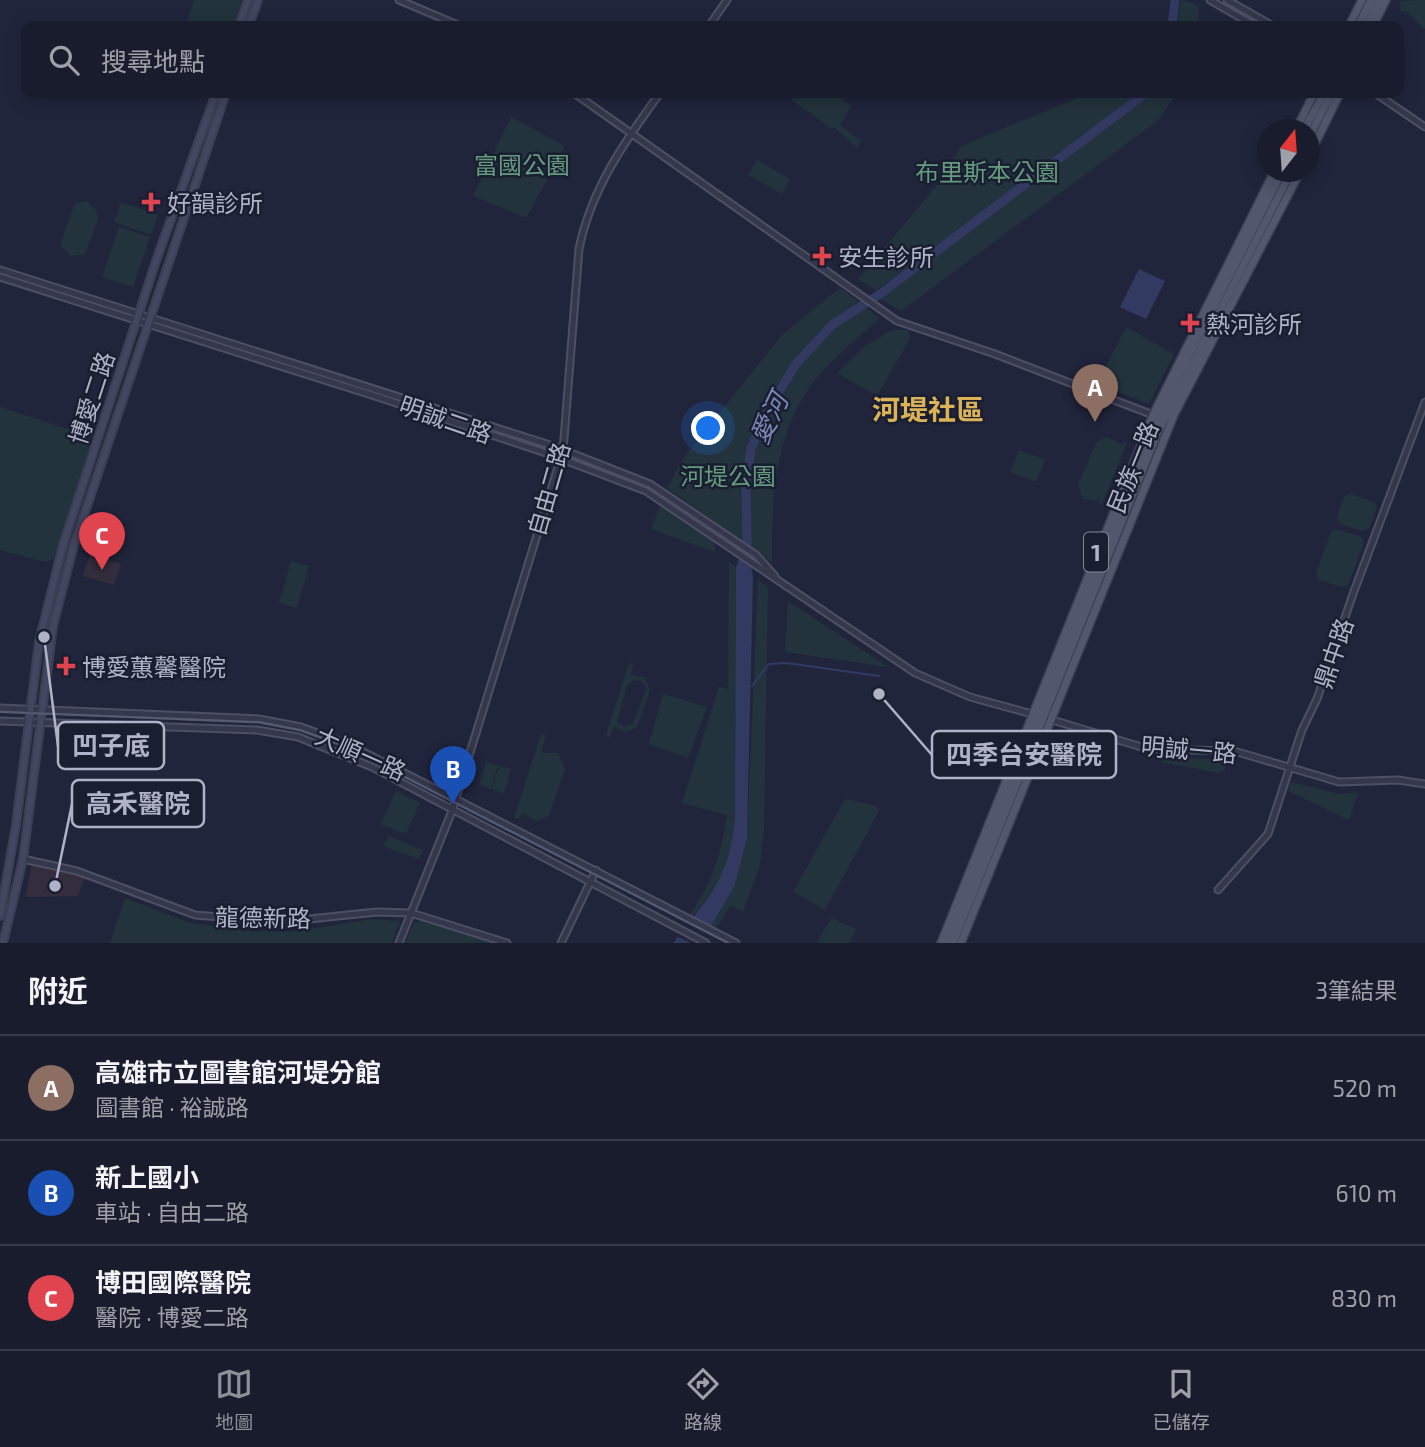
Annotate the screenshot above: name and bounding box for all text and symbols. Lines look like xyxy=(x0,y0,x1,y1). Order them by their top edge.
search box xyxy=(21,21,1404,98)
icon: search xyxy=(45,41,83,79)
text: 搜尋地點 xyxy=(101,45,205,76)
north arrow xyxy=(1257,119,1320,182)
park label: 富國公園 xyxy=(474,150,570,179)
park label: 布里斯本公園 xyxy=(915,157,1059,186)
place label: 好韻診所 xyxy=(167,188,263,217)
marker: 好韻診所 xyxy=(141,192,161,212)
place label: 安生診所 xyxy=(838,242,934,271)
marker: 安生診所 xyxy=(812,246,832,266)
place label: 熱河診所 xyxy=(1206,309,1302,338)
marker: 熱河診所 xyxy=(1180,313,1200,333)
street label: 博愛二路 xyxy=(62,348,120,448)
pin: A xyxy=(1072,364,1118,422)
water label: 愛河 xyxy=(743,383,796,448)
street label: 明誠二路 xyxy=(396,390,496,448)
district label: 河堤社區 xyxy=(872,392,984,426)
your location xyxy=(691,411,725,445)
street label: 民族一路 xyxy=(1101,417,1163,517)
street label: 自由二路 xyxy=(521,439,575,539)
park label: 河堤公園 xyxy=(680,461,776,490)
pin: C xyxy=(79,512,125,570)
road number: 1 xyxy=(1084,532,1108,572)
street label: 鼎中路 xyxy=(1308,614,1358,692)
place label: 博愛蕙馨醫院 xyxy=(82,652,226,681)
marker: 博愛蕙馨醫院 xyxy=(56,656,76,676)
street label: 大順一路 xyxy=(311,720,411,786)
callout: 凹子底 xyxy=(58,722,164,769)
text: 凹子底 xyxy=(72,729,150,760)
street label: 明誠一路 xyxy=(1140,730,1238,768)
callout: 四季台安醫院 xyxy=(932,731,1116,778)
text: 四季台安醫院 xyxy=(946,738,1102,769)
pin: B xyxy=(430,746,476,804)
callout: 高禾醫院 xyxy=(72,780,204,827)
text: 高禾醫院 xyxy=(86,787,190,818)
street label: 龍德新路 xyxy=(215,902,311,932)
text: 附近 xyxy=(28,972,88,1008)
text: 3筆結果 xyxy=(1315,976,1397,1004)
text: 高雄市立圖書館河堤分館 xyxy=(95,1056,381,1087)
text: A xyxy=(43,1074,59,1102)
text: 520 m xyxy=(1333,1074,1397,1102)
text: 圖書館 · 裕誠路 xyxy=(95,1093,249,1121)
text: 新上國小 xyxy=(95,1161,199,1192)
text: B xyxy=(44,1179,58,1207)
text: 610 m xyxy=(1336,1179,1397,1207)
text: 車站 · 自由二路 xyxy=(95,1198,249,1226)
text: 博田國際醫院 xyxy=(95,1266,251,1297)
text: C xyxy=(44,1284,58,1312)
text: 830 m xyxy=(1331,1284,1397,1312)
text: 醫院 · 博愛二路 xyxy=(95,1303,249,1331)
tab: 地圖 xyxy=(215,1365,253,1434)
tab: 路線 xyxy=(684,1365,722,1434)
tab: 已儲存 xyxy=(1153,1365,1210,1434)

